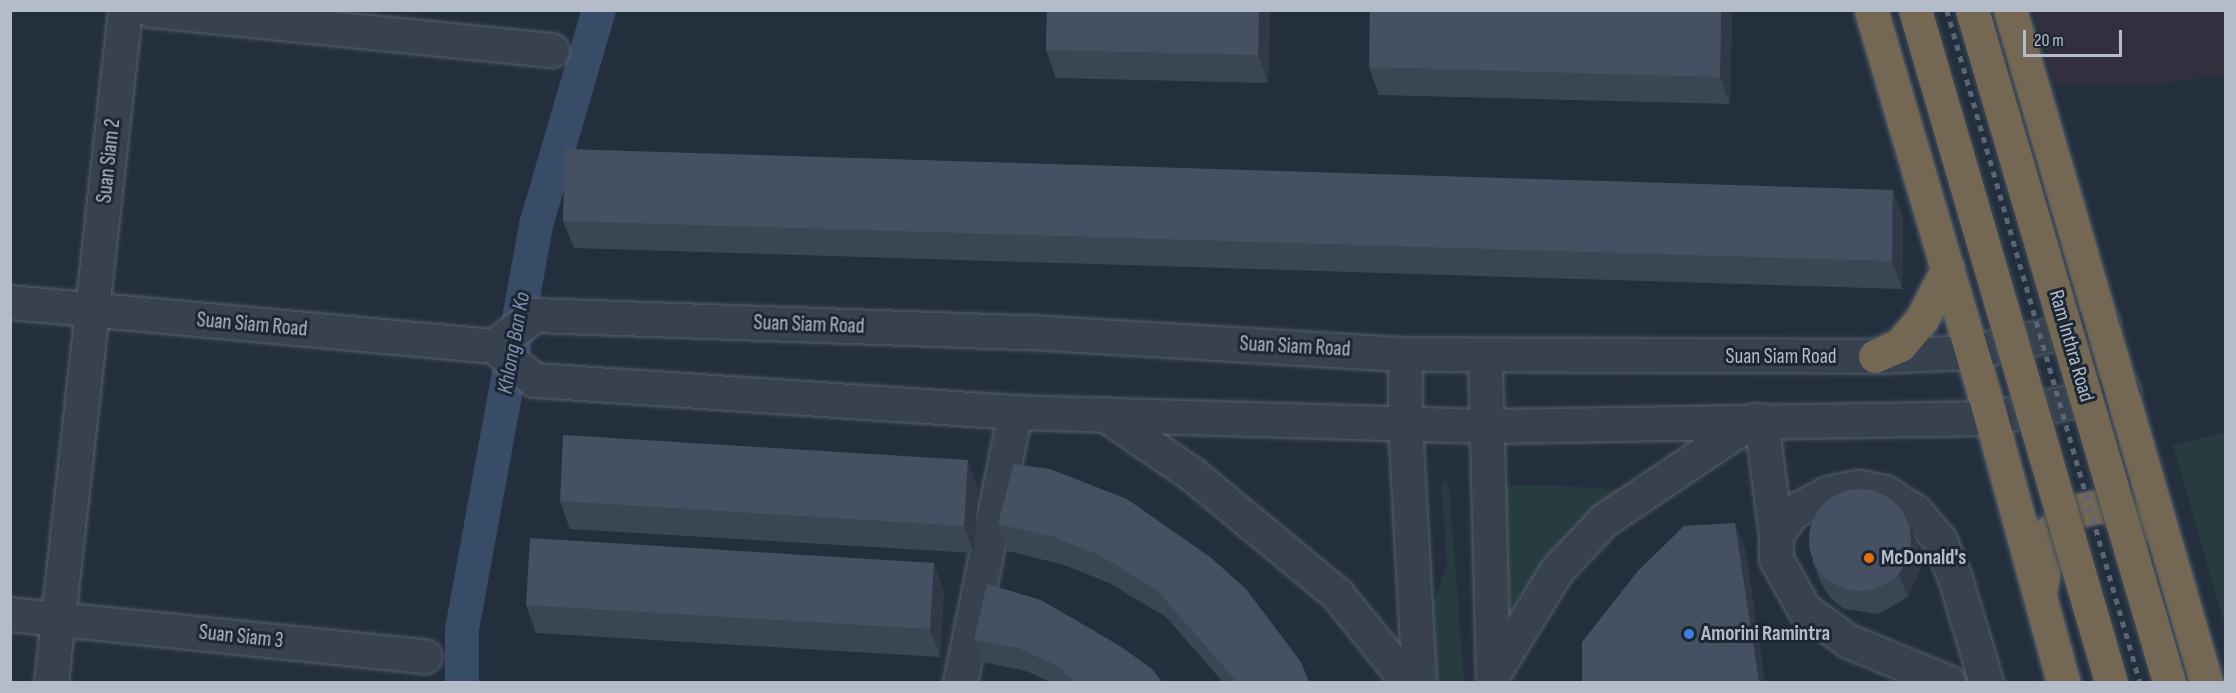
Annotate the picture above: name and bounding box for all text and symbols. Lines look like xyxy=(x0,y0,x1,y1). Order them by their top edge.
scale bar xyxy=(2026,18,2125,56)
text: 20 m xyxy=(2034,30,2064,51)
street label: Suan Siam 2 xyxy=(92,118,126,204)
street label: Ram Inthra Road xyxy=(2043,287,2099,405)
water label: Khlong Ban Ko xyxy=(492,290,536,396)
street label: Suan Siam Road xyxy=(196,308,308,342)
street label: Suan Siam Road xyxy=(753,310,865,340)
street label: Suan Siam Road xyxy=(1239,332,1351,362)
street label: Suan Siam Road xyxy=(1726,344,1836,370)
place label: McDonald's xyxy=(1881,545,1966,571)
marker: McDonald's xyxy=(1862,551,1876,565)
street label: Suan Siam 3 xyxy=(198,620,284,654)
place label: Amorini Ramintra xyxy=(1701,621,1830,647)
marker: Amorini Ramintra xyxy=(1682,627,1696,641)

